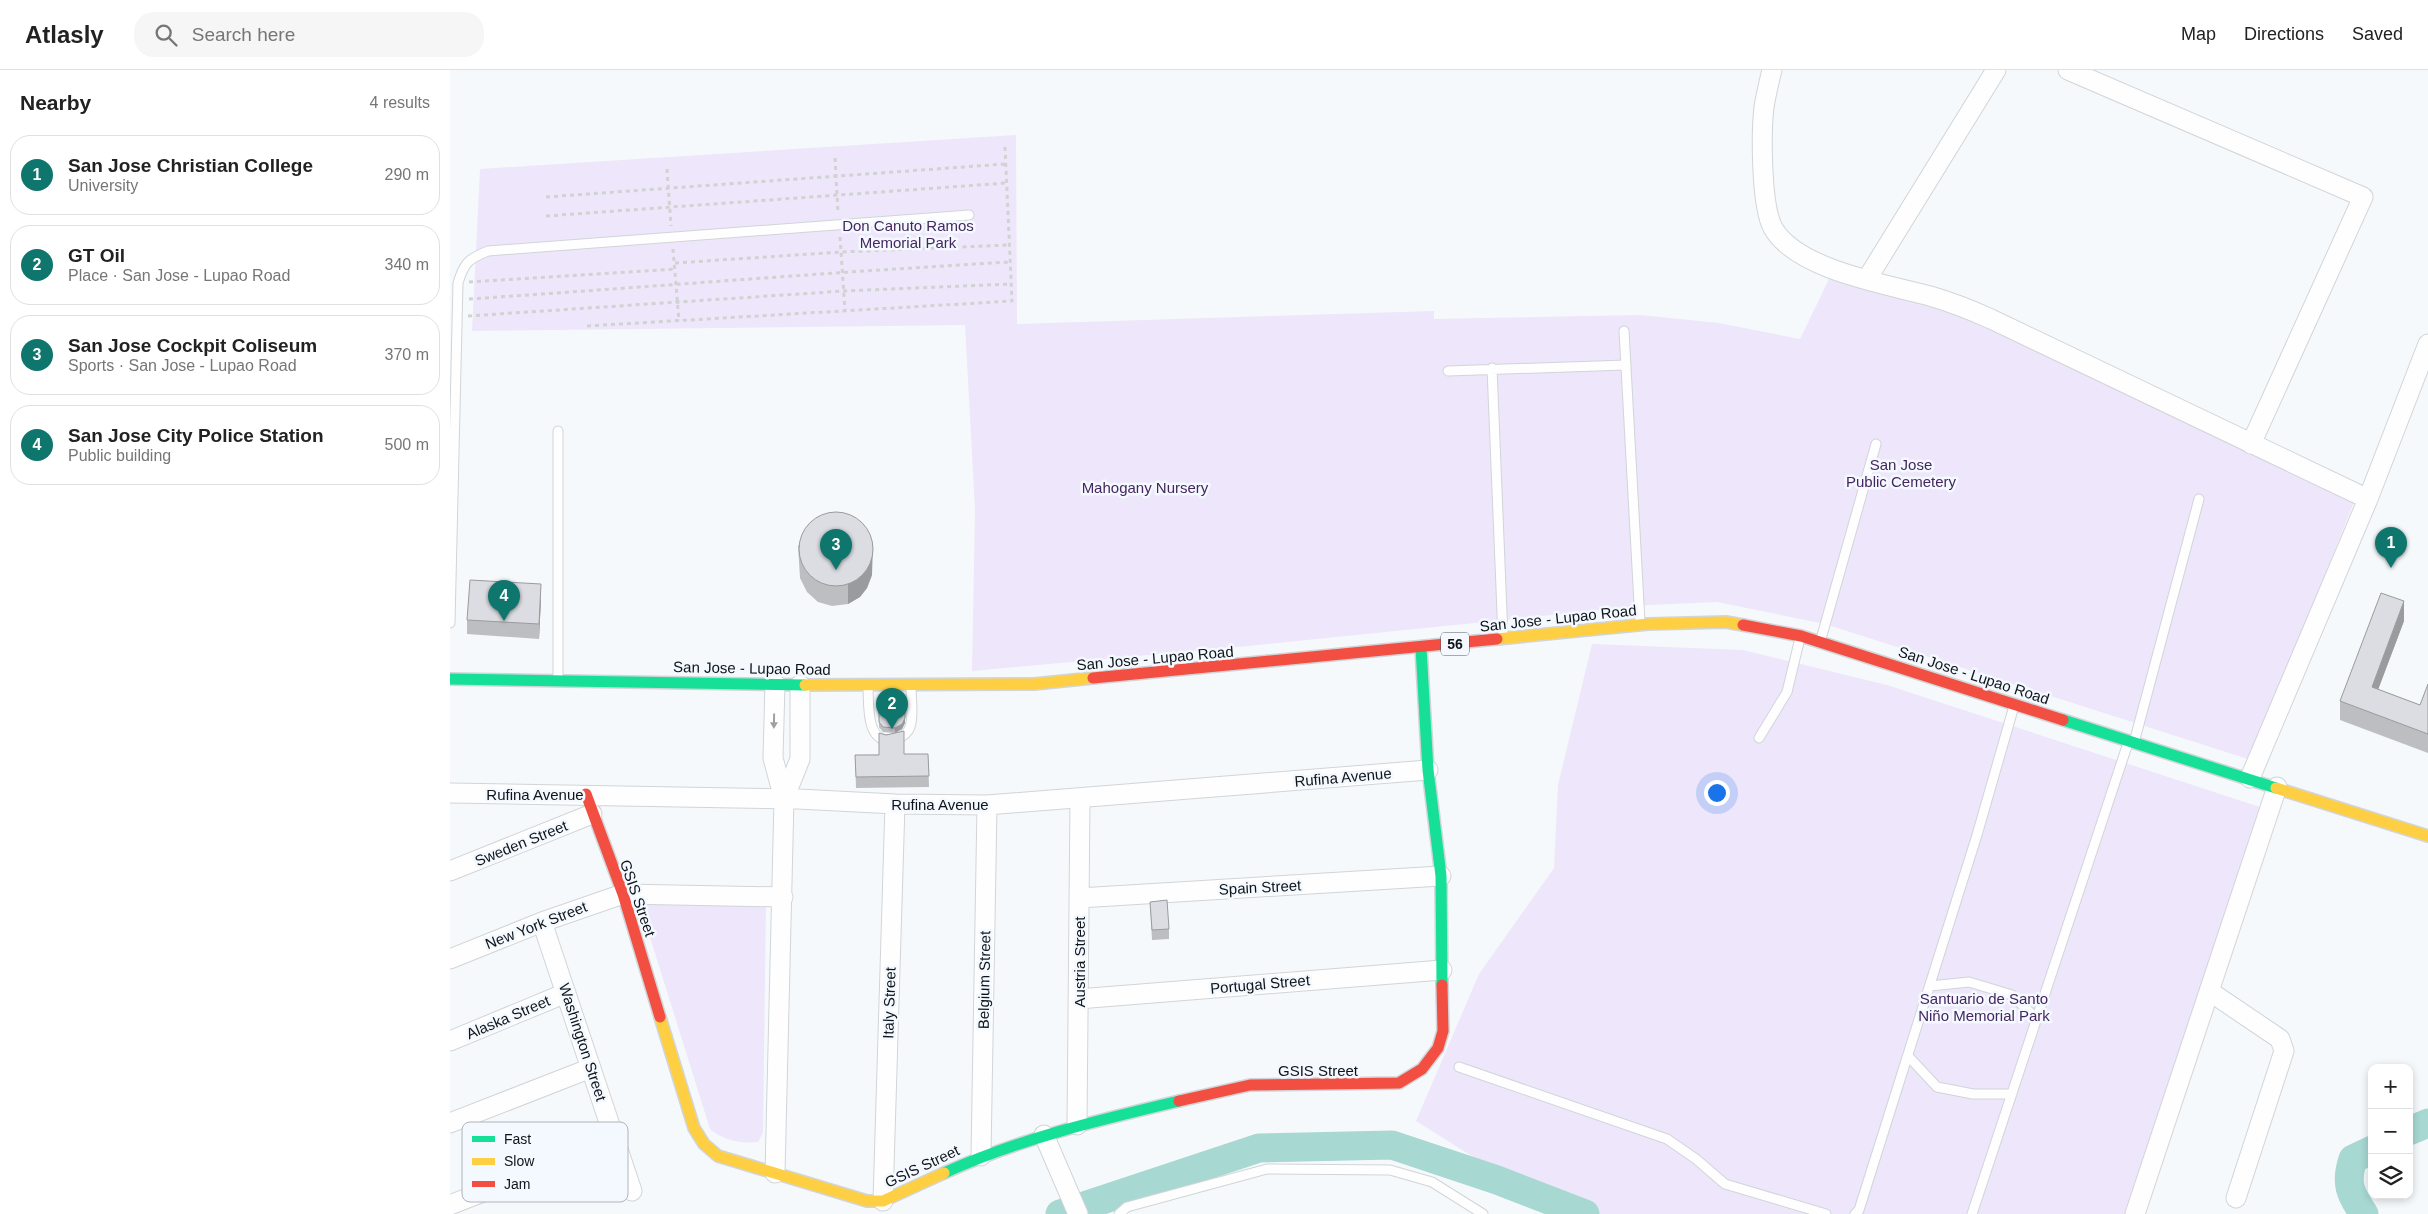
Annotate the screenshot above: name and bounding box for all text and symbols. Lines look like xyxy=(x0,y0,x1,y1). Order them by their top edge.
search box xyxy=(134,12,484,57)
text: Atlasly xyxy=(25,21,104,48)
icon: search xyxy=(152,21,180,49)
text: Search here xyxy=(192,24,295,45)
text: Map xyxy=(2181,24,2216,44)
text: Directions xyxy=(2244,24,2324,44)
text: Saved xyxy=(2352,24,2403,44)
text: Nearby xyxy=(20,91,91,114)
text: 4 results xyxy=(370,94,430,111)
text: San Jose Christian College xyxy=(68,155,313,176)
text: 1 xyxy=(33,166,41,183)
text: 290 m xyxy=(385,166,429,183)
text: University xyxy=(68,177,138,194)
park label: Don Canuto Ramos Memorial Park xyxy=(842,217,974,251)
text: GT Oil xyxy=(68,245,125,266)
text: 2 xyxy=(33,256,41,273)
text: 340 m xyxy=(385,256,429,273)
text: Place · San Jose - Lupao Road xyxy=(68,267,290,284)
text: San Jose Cockpit Coliseum xyxy=(68,335,317,356)
text: 3 xyxy=(33,346,41,363)
text: 370 m xyxy=(385,346,429,363)
text: Sports · San Jose - Lupao Road xyxy=(68,357,297,374)
text: San Jose City Police Station xyxy=(68,425,324,446)
text: 4 xyxy=(33,436,41,453)
text: 500 m xyxy=(385,436,429,453)
text: Public building xyxy=(68,447,171,464)
park label: San Jose Public Cemetery xyxy=(1846,456,1957,490)
park label: Mahogany Nursery xyxy=(1082,479,1209,496)
pin: 1 xyxy=(2375,527,2407,568)
pin: 3 xyxy=(820,529,852,570)
pin: 4 xyxy=(488,580,520,621)
street label: San Jose - Lupao Road xyxy=(1479,601,1637,635)
road number: 56 xyxy=(1441,632,1469,656)
street label: San Jose - Lupao Road xyxy=(1076,643,1234,673)
street label: San Jose - Lupao Road xyxy=(1896,643,2052,707)
street label: San Jose - Lupao Road xyxy=(673,658,831,678)
pin: 2 xyxy=(876,688,908,729)
one-way arrow xyxy=(770,713,778,729)
street label: Rufina Avenue xyxy=(1294,764,1392,790)
your location xyxy=(1704,780,1730,806)
street label: Rufina Avenue xyxy=(486,786,584,803)
street label: Rufina Avenue xyxy=(891,796,989,813)
street label: Sweden Street xyxy=(472,816,571,869)
street label: GSIS Street xyxy=(617,857,659,939)
street label: Spain Street xyxy=(1218,876,1302,898)
street label: New York Street xyxy=(483,897,590,952)
street label: Austria Street xyxy=(1071,916,1088,1007)
street label: Belgium Street xyxy=(975,930,993,1029)
street label: Italy Street xyxy=(879,966,899,1039)
street label: Portugal Street xyxy=(1209,971,1311,997)
street label: Washington Street xyxy=(556,981,610,1104)
park label: Santuario de Santo Niño Memorial Park xyxy=(1918,990,2050,1024)
street label: Alaska Street xyxy=(464,991,553,1042)
street label: GSIS Street xyxy=(1278,1062,1359,1079)
map controls xyxy=(2368,1064,2413,1199)
button: + xyxy=(2368,1064,2413,1109)
button: − xyxy=(2368,1109,2413,1154)
legend xyxy=(462,1122,628,1202)
text: Fast xyxy=(504,1131,531,1147)
street label: GSIS Street xyxy=(882,1141,963,1191)
text: Slow xyxy=(504,1153,535,1169)
button: layers xyxy=(2368,1154,2413,1199)
text: Jam xyxy=(504,1176,530,1192)

